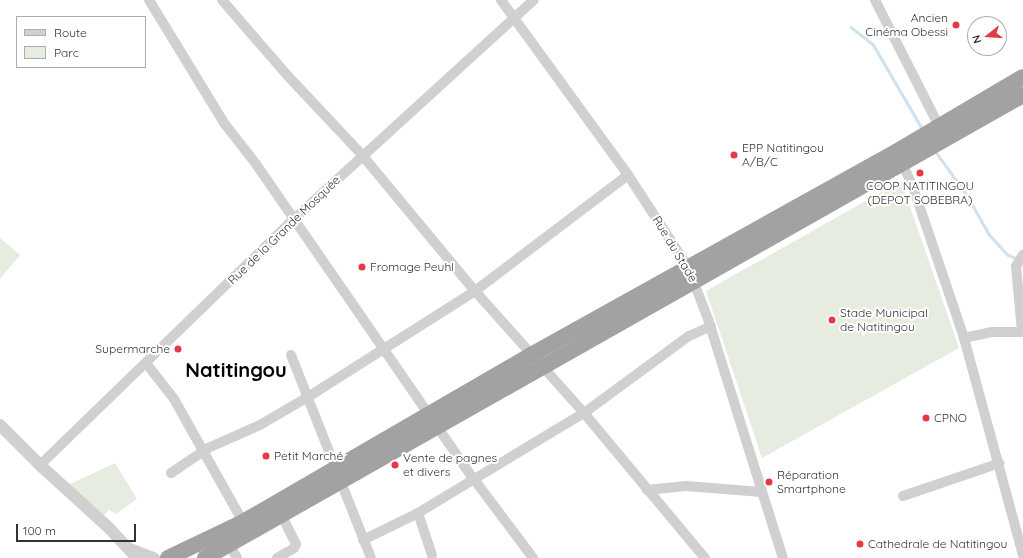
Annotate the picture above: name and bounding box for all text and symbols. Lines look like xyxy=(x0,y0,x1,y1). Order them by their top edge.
place label: Ancien Cinéma Obessi xyxy=(865,11,948,39)
legend xyxy=(16,16,146,68)
north arrow xyxy=(967,16,1007,56)
marker: Ancien Cinéma Obessi xyxy=(951,20,961,30)
text: Route xyxy=(54,25,87,40)
text: N xyxy=(969,33,984,45)
text: Parc xyxy=(54,45,79,60)
place label: EPP Natitingou A/B/C xyxy=(742,141,824,169)
marker: EPP Natitingou A/B/C xyxy=(729,150,739,160)
marker: COOP NATITINGOU (DEPOT SOBEBRA) xyxy=(915,168,925,178)
street label: Rue de la Grande Mosquée xyxy=(225,173,343,287)
place label: COOP NATITINGOU (DEPOT SOBEBRA) xyxy=(866,179,974,207)
street label: Rue du Stade xyxy=(650,213,700,285)
place label: Fromage Peuhl xyxy=(370,260,454,274)
marker: Fromage Peuhl xyxy=(357,262,367,272)
place label: Stade Municipal de Natitingou xyxy=(840,306,928,334)
marker: Stade Municipal de Natitingou xyxy=(827,315,837,325)
place label: Supermarche xyxy=(95,342,170,356)
marker: Supermarche xyxy=(173,344,183,354)
district label: Natitingou xyxy=(185,357,287,381)
place label: CPNO xyxy=(934,411,967,425)
marker: CPNO xyxy=(921,413,931,423)
place label: Petit Marché xyxy=(274,449,343,463)
marker: Petit Marché xyxy=(261,451,271,461)
place label: Vente de pagnes et divers xyxy=(403,451,497,479)
marker: Vente de pagnes et divers xyxy=(390,460,400,470)
place label: Réparation Smartphone xyxy=(777,468,846,496)
marker: Réparation Smartphone xyxy=(764,477,774,487)
scale bar xyxy=(18,516,138,542)
text: 100 m xyxy=(23,523,56,538)
place label: Cathedrale de Natitingou xyxy=(868,537,1007,551)
marker: Cathedrale de Natitingou xyxy=(855,539,865,549)

